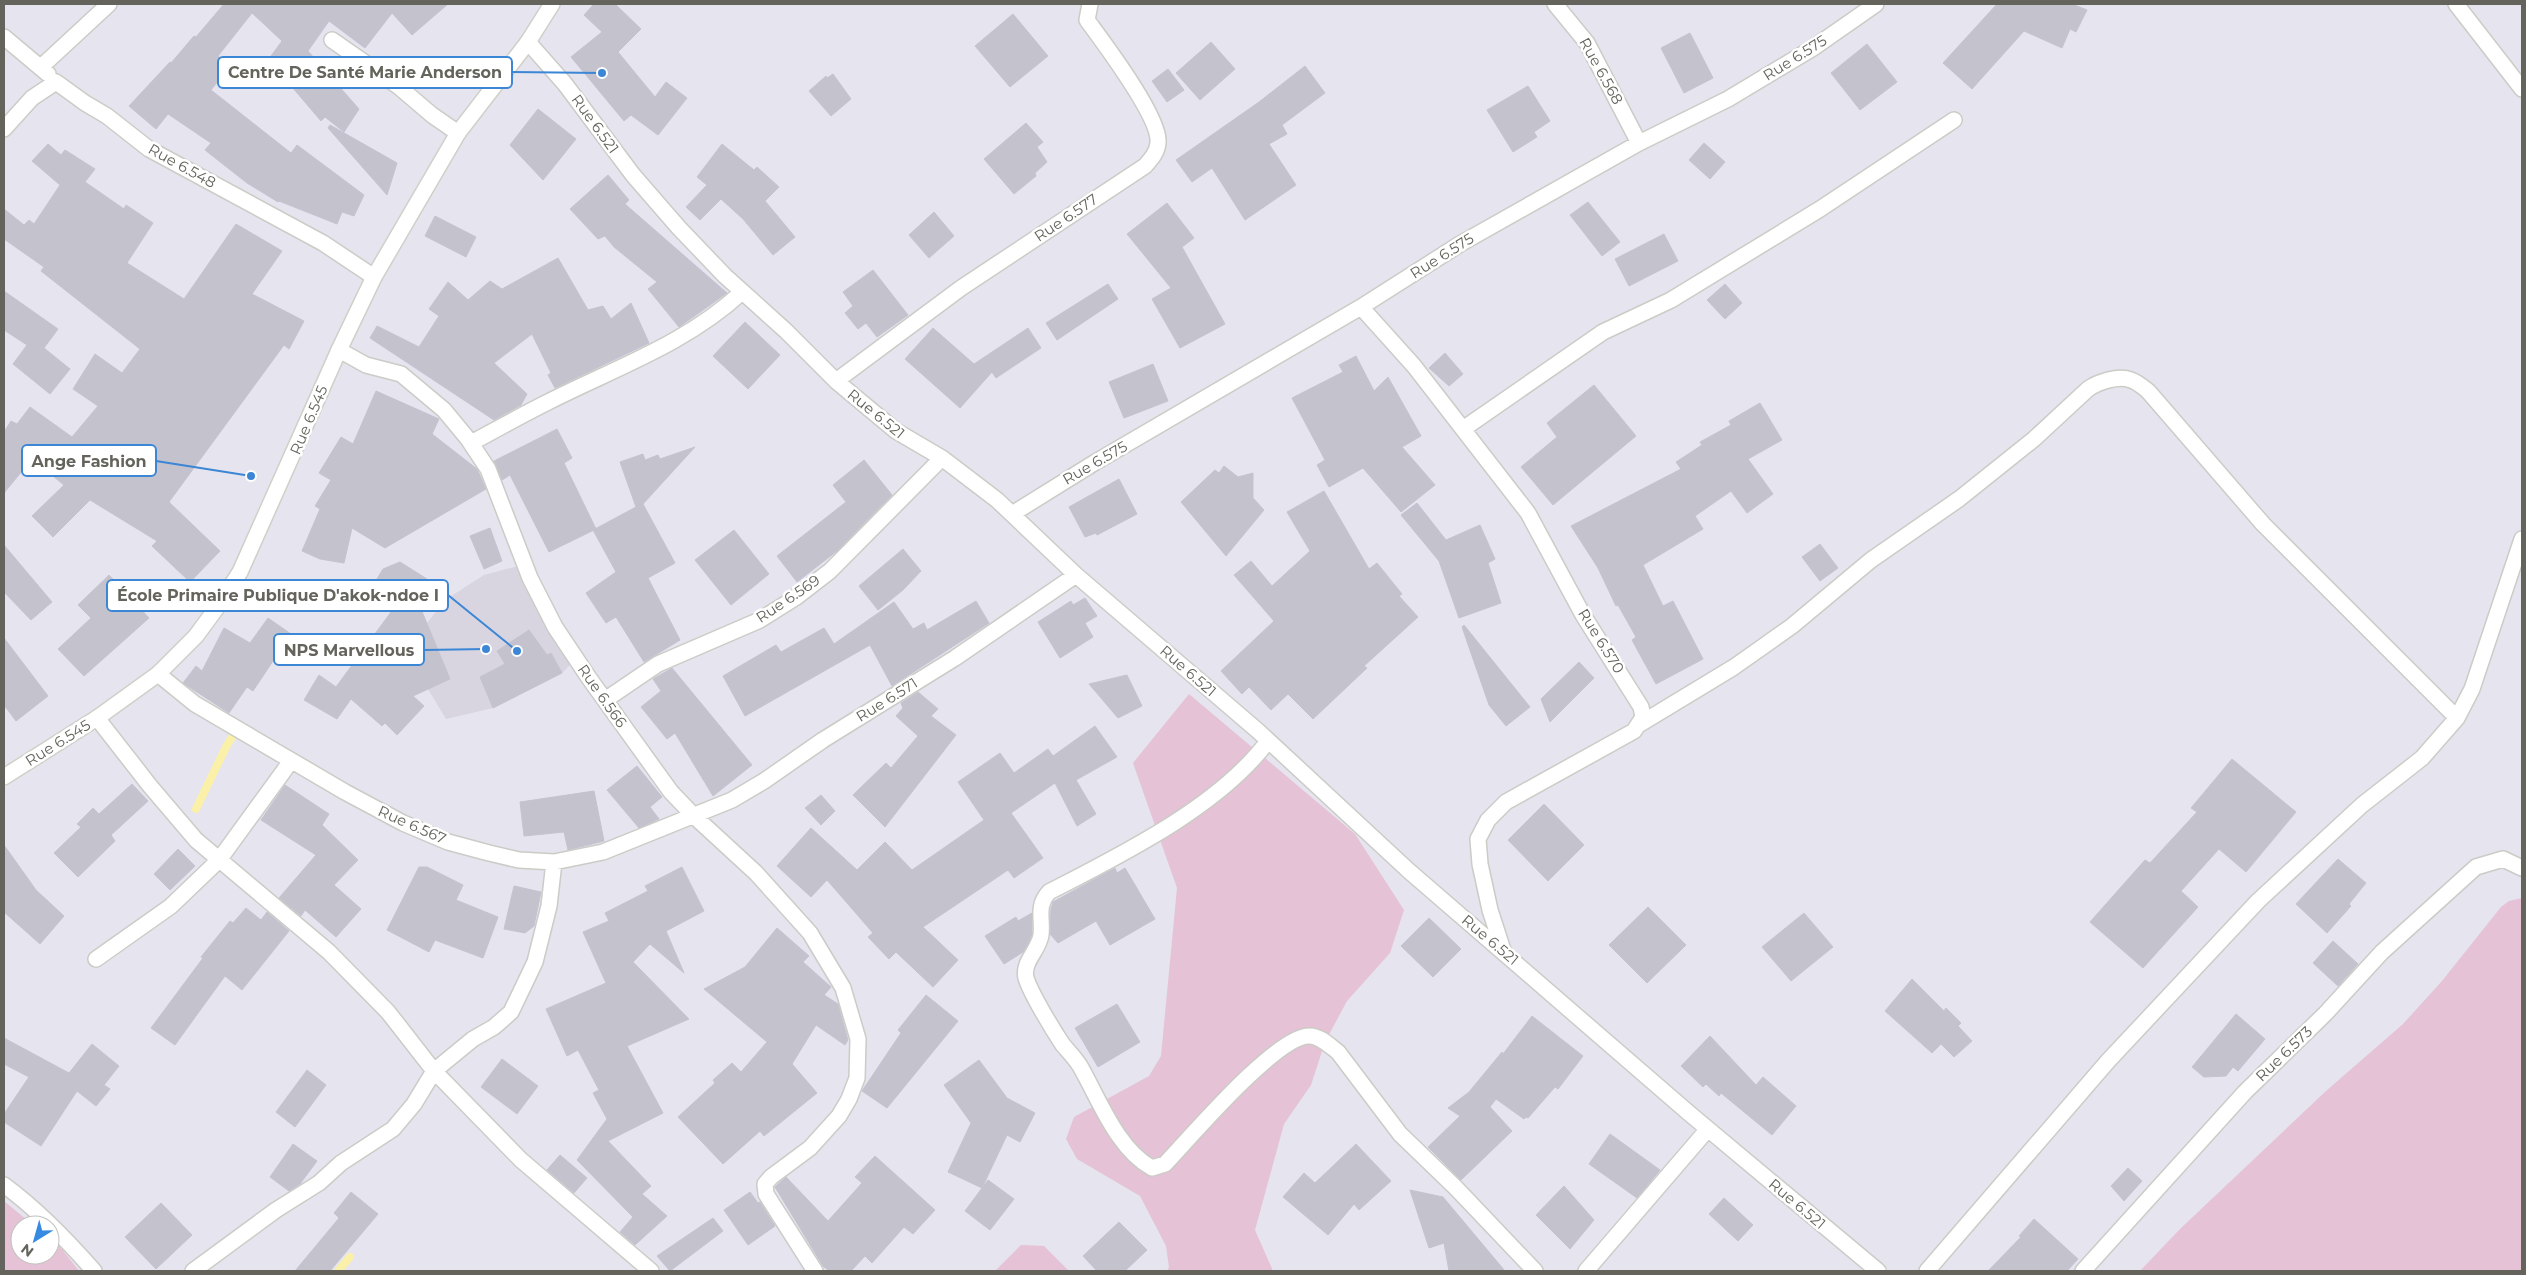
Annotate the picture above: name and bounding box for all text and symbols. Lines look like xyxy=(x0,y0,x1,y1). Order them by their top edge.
street label: Rue 6.575 xyxy=(1759,31,1830,85)
street label: Rue 6.568 xyxy=(1575,34,1628,108)
callout: Centre De Santé Marie Anderson xyxy=(218,57,512,88)
text: Centre De Santé Marie Anderson xyxy=(228,63,502,82)
street label: Rue 6.521 xyxy=(568,90,623,157)
street label: Rue 6.548 xyxy=(145,139,219,192)
street label: Rue 6.577 xyxy=(1030,189,1101,246)
street label: Rue 6.575 xyxy=(1406,229,1477,283)
street label: Rue 6.545 xyxy=(285,382,332,457)
street label: Rue 6.521 xyxy=(844,385,909,443)
street label: Rue 6.575 xyxy=(1059,436,1131,489)
callout: Ange Fashion xyxy=(22,445,156,476)
text: Ange Fashion xyxy=(31,452,146,471)
street label: Rue 6.569 xyxy=(752,570,823,627)
callout: École Primaire Publique D'akok-ndoe I xyxy=(107,580,448,611)
text: École Primaire Publique D'akok-ndoe I xyxy=(117,586,439,605)
street label: Rue 6.570 xyxy=(1574,605,1629,677)
callout: NPS Marvellous xyxy=(274,634,424,665)
text: NPS Marvellous xyxy=(284,641,415,660)
street label: Rue 6.521 xyxy=(1156,641,1220,700)
street label: Rue 6.566 xyxy=(574,660,631,731)
street label: Rue 6.571 xyxy=(852,673,921,726)
street label: Rue 6.545 xyxy=(22,715,94,770)
street label: Rue 6.567 xyxy=(375,801,449,848)
street label: Rue 6.521 xyxy=(1458,910,1523,969)
street label: Rue 6.573 xyxy=(2251,1022,2316,1085)
street label: Rue 6.521 xyxy=(1765,1174,1830,1233)
north arrow xyxy=(10,1215,60,1265)
text: N xyxy=(17,1240,37,1261)

